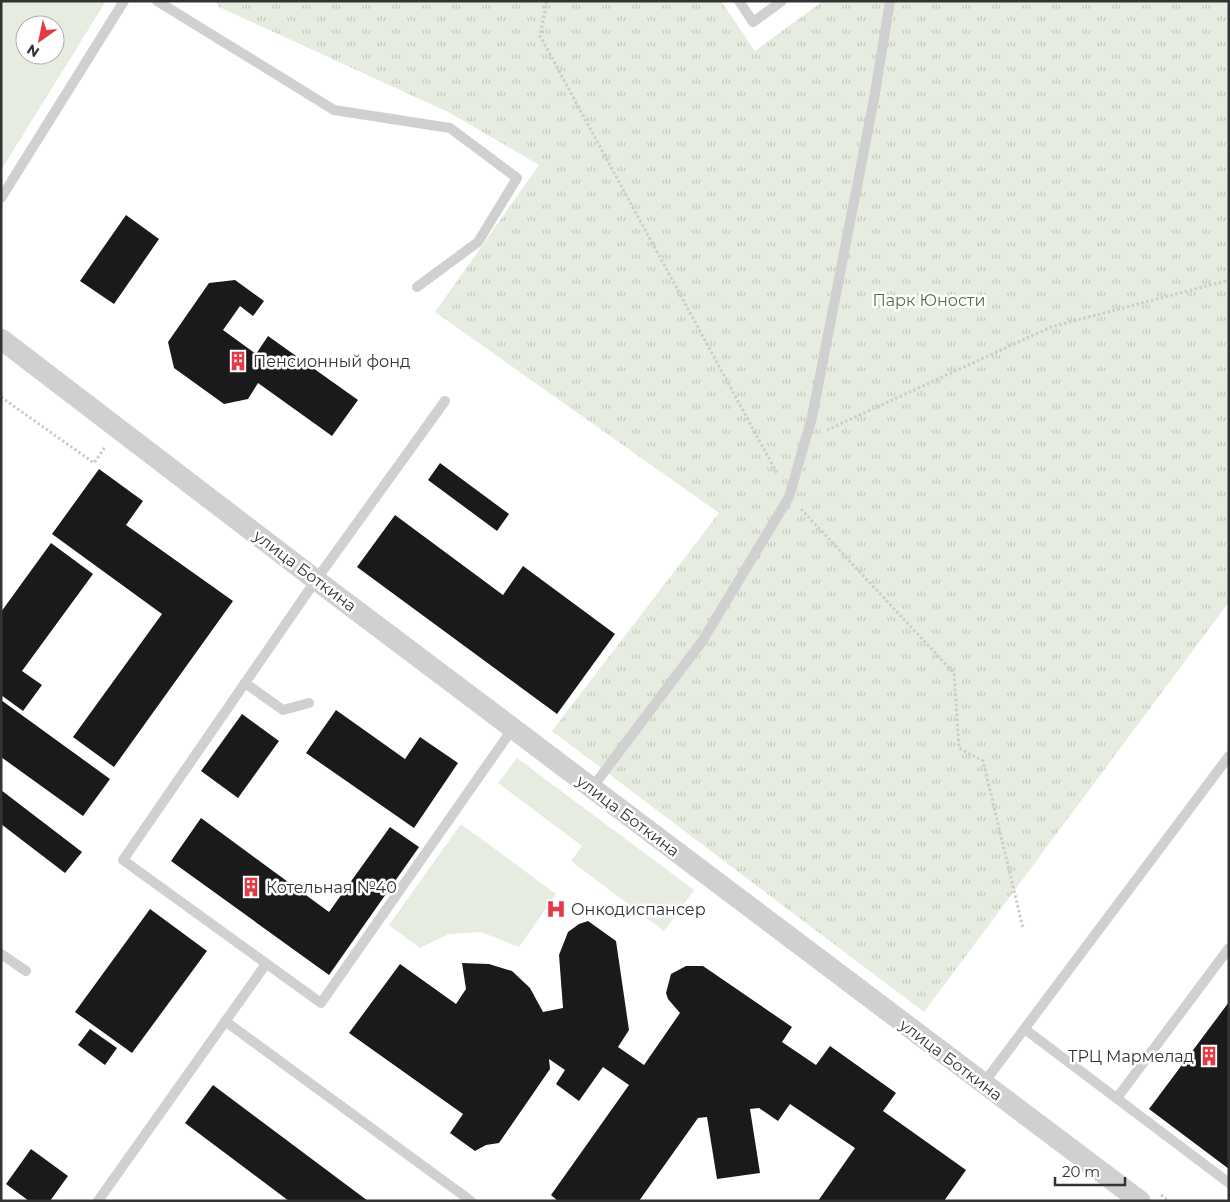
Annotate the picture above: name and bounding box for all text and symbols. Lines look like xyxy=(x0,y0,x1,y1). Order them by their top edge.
north arrow xyxy=(15,15,65,65)
text: N xyxy=(23,40,43,62)
park label: Парк Юности xyxy=(873,291,985,310)
building icon: Пенсионный фонд xyxy=(227,350,249,372)
place label: Пенсионный фонд xyxy=(253,352,410,371)
street label: улица Боткина xyxy=(249,526,360,616)
street label: улица Боткина xyxy=(572,771,683,861)
building icon: Котельная №40 xyxy=(240,876,262,898)
place label: Котельная №40 xyxy=(266,878,397,897)
hospital icon: Онкодиспансер xyxy=(545,898,567,920)
place label: Онкодиспансер xyxy=(571,900,706,919)
street label: улица Боткина xyxy=(895,1015,1006,1105)
building icon: ТРЦ Мармелад xyxy=(1198,1045,1220,1067)
place label: ТРЦ Мармелад xyxy=(1068,1047,1194,1066)
scale bar xyxy=(1055,1154,1125,1186)
text: 20 m xyxy=(1062,1162,1100,1181)

